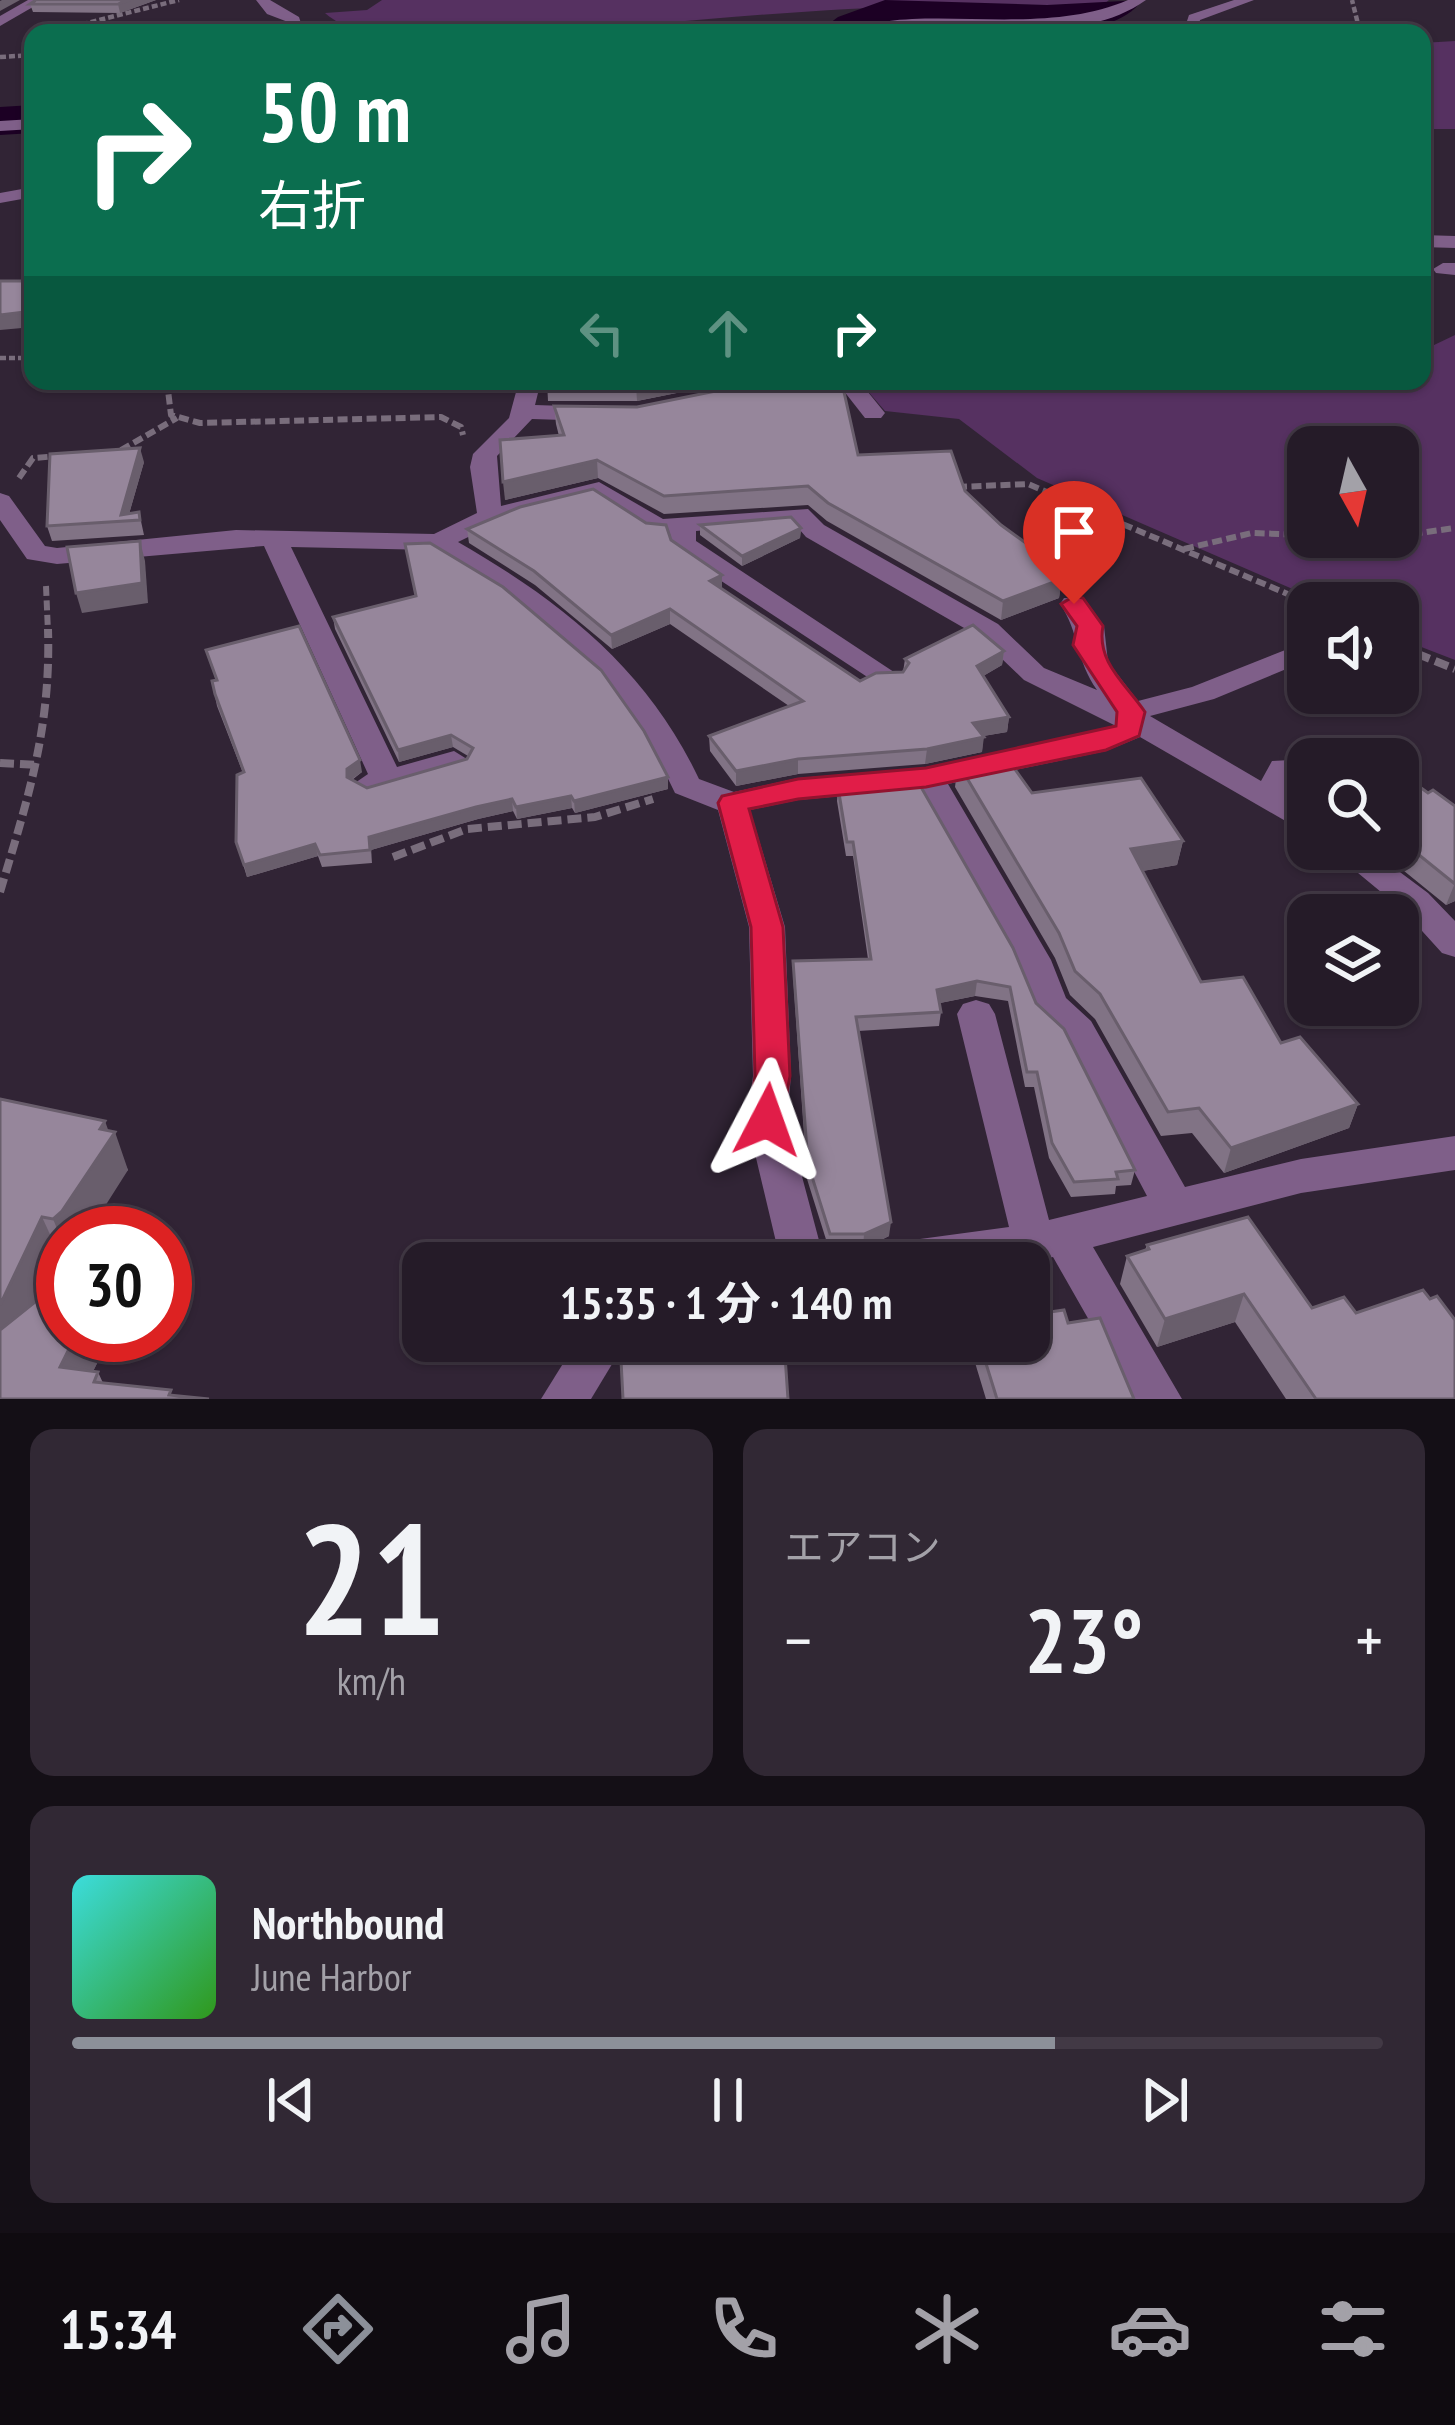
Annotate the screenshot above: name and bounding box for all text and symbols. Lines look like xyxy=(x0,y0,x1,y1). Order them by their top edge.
text: 50 m xyxy=(258,56,411,165)
icon: right xyxy=(60,72,216,228)
text: 右折 xyxy=(258,170,366,240)
icon: left xyxy=(569,300,635,366)
icon: ahead xyxy=(695,300,761,366)
icon: right xyxy=(821,300,887,366)
north arrow xyxy=(1287,426,1419,558)
map controls xyxy=(1287,426,1419,1026)
pin xyxy=(1023,481,1125,604)
icon: arrive xyxy=(1041,499,1107,565)
button: sound xyxy=(1287,582,1419,714)
button: search xyxy=(1287,738,1419,870)
button: layers xyxy=(1287,894,1419,1026)
position arrow xyxy=(704,1057,830,1183)
speed limit sign: 30 xyxy=(36,1206,192,1362)
text: 15:35 · 1 分 · 140 m xyxy=(560,1273,892,1331)
text: 21 xyxy=(297,1476,446,1678)
text: エアコン xyxy=(785,1521,941,1572)
text: 23° xyxy=(1024,1581,1143,1698)
text: − xyxy=(785,1597,812,1682)
text: + xyxy=(1356,1597,1383,1682)
text: km/h xyxy=(337,1655,406,1706)
text: Northbound xyxy=(252,1893,444,1951)
text: June Harbor xyxy=(252,1951,411,2002)
icon: previous xyxy=(258,2067,324,2133)
icon: pause xyxy=(695,2067,761,2133)
icon: next xyxy=(1132,2067,1198,2133)
icon: directions xyxy=(296,2287,380,2371)
icon: music xyxy=(499,2287,583,2371)
icon: phone xyxy=(702,2287,786,2371)
icon: climate xyxy=(905,2287,989,2371)
icon: car xyxy=(1108,2287,1192,2371)
icon: filters xyxy=(1311,2287,1395,2371)
text: 15:34 xyxy=(60,2294,176,2364)

